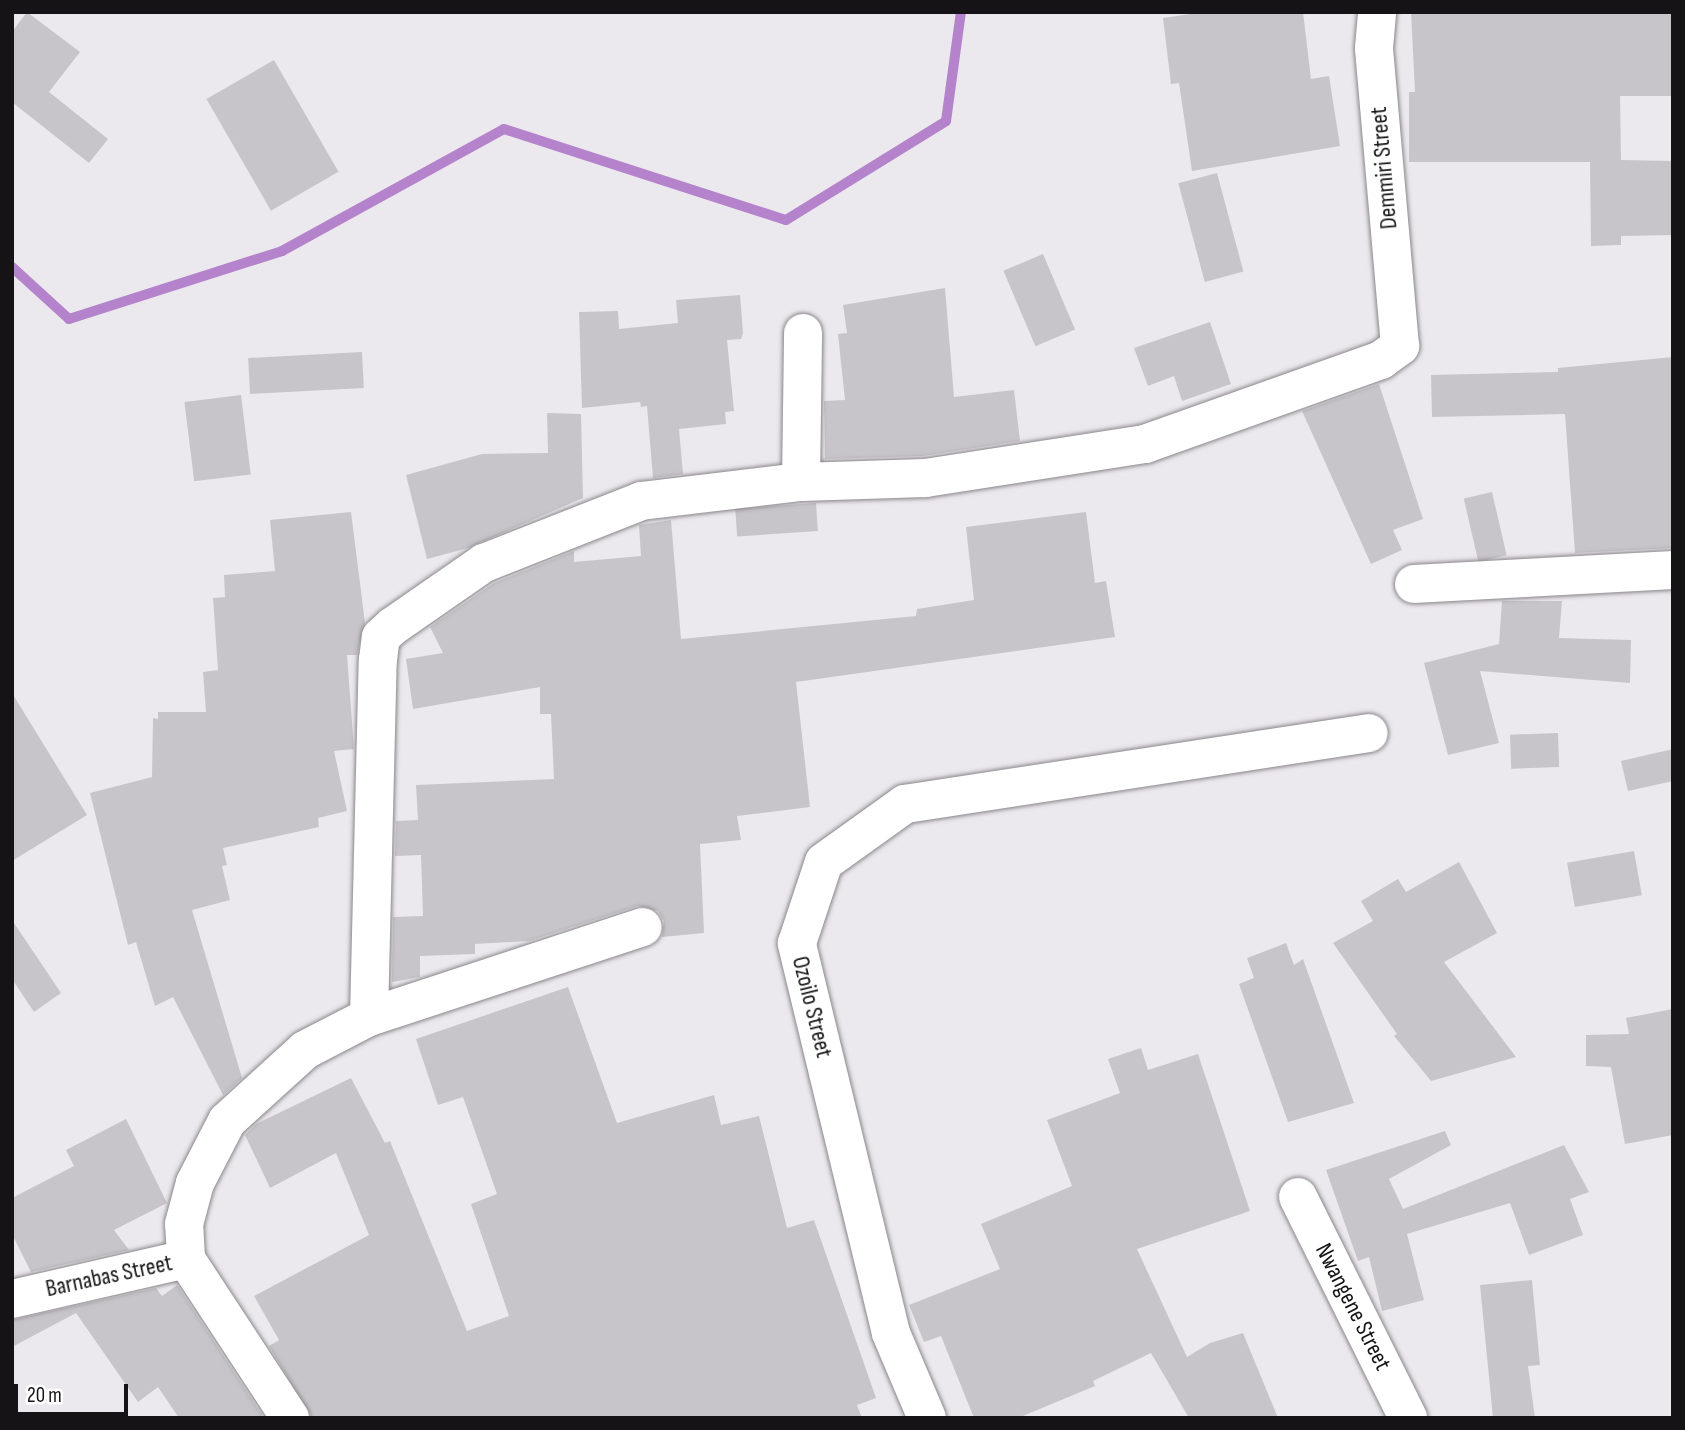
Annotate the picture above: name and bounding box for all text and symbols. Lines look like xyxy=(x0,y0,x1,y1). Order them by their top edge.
street label: Demmiri Street xyxy=(1364,106,1404,230)
street label: Ozoilo Street xyxy=(786,953,838,1061)
street label: Nwangene Street xyxy=(1309,1239,1397,1375)
street label: Barnabas Street xyxy=(43,1249,175,1303)
scale bar xyxy=(18,1370,131,1414)
text: 20 m xyxy=(27,1383,62,1408)

